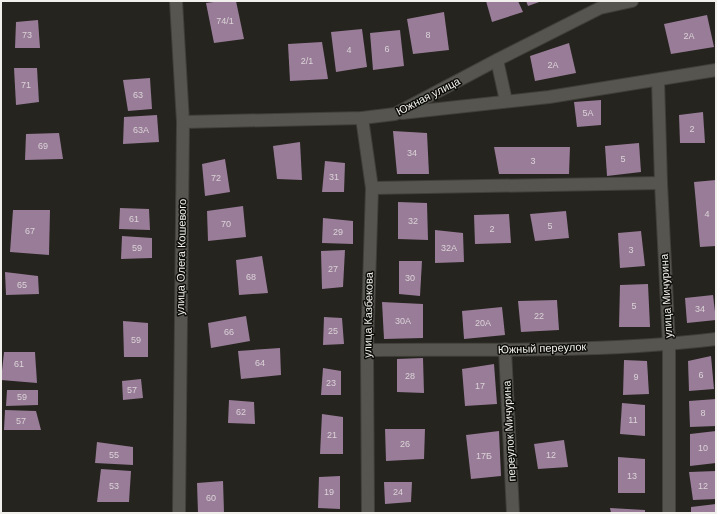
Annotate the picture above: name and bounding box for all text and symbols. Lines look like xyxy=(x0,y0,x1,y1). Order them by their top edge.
house number: 74/1 xyxy=(216,16,234,26)
house number: 73 xyxy=(22,30,32,40)
house number: 8 xyxy=(425,30,431,40)
house number: 2А xyxy=(683,31,695,41)
house number: 6 xyxy=(384,44,390,54)
house number: 4 xyxy=(346,45,352,55)
house number: 2/1 xyxy=(301,56,313,66)
house number: 2А xyxy=(547,60,559,70)
street label: Южная улица xyxy=(394,74,463,117)
house number: 71 xyxy=(21,80,31,90)
house number: 63 xyxy=(133,90,143,100)
house number: 5А xyxy=(582,108,594,118)
house number: 2 xyxy=(689,124,695,134)
house number: 63А xyxy=(133,125,149,135)
house number: 69 xyxy=(38,141,48,151)
house number: 34 xyxy=(407,148,417,158)
house number: 5 xyxy=(620,154,626,164)
house number: 3 xyxy=(530,156,536,166)
house number: 31 xyxy=(329,172,339,182)
house number: 72 xyxy=(211,173,221,183)
street label: улица Олега Кошевого xyxy=(174,199,188,315)
house number: 4 xyxy=(704,209,710,219)
house number: 61 xyxy=(129,214,139,224)
house number: 32 xyxy=(408,216,418,226)
house number: 70 xyxy=(221,219,231,229)
house number: 5 xyxy=(547,221,553,231)
house number: 2 xyxy=(489,224,495,234)
house number: 67 xyxy=(25,226,35,236)
house number: 29 xyxy=(333,227,343,237)
house number: 59 xyxy=(132,243,142,253)
house number: 32А xyxy=(441,243,457,253)
house number: 3 xyxy=(628,245,634,255)
street label: улица Мичурина xyxy=(658,253,674,338)
house number: 27 xyxy=(328,264,338,274)
street label: улица Казбекова xyxy=(361,271,375,358)
house number: 68 xyxy=(246,272,256,282)
house number: 30 xyxy=(405,273,415,283)
house number: 65 xyxy=(17,280,27,290)
house number: 5 xyxy=(631,301,637,311)
house number: 34 xyxy=(695,304,705,314)
house number: 22 xyxy=(534,311,544,321)
house number: 30А xyxy=(395,316,411,326)
house number: 20А xyxy=(475,318,491,328)
house number: 25 xyxy=(328,326,338,336)
house number: 66 xyxy=(224,327,234,337)
house number: 59 xyxy=(131,335,141,345)
street label: Южный переулок xyxy=(498,340,587,356)
house number: 64 xyxy=(255,358,265,368)
house number: 61 xyxy=(14,359,24,369)
house number: 6 xyxy=(698,370,704,380)
house number: 28 xyxy=(405,371,415,381)
house number: 9 xyxy=(633,372,639,382)
house number: 23 xyxy=(326,378,336,388)
street label: переулок Мичурина xyxy=(500,379,518,482)
house number: 17 xyxy=(475,381,485,391)
house number: 57 xyxy=(127,385,137,395)
house number: 59 xyxy=(17,392,27,402)
house number: 62 xyxy=(236,407,246,417)
house number: 8 xyxy=(700,408,706,418)
house number: 11 xyxy=(628,415,638,425)
house number: 57 xyxy=(16,416,26,426)
house number: 21 xyxy=(327,430,337,440)
house number: 26 xyxy=(400,439,410,449)
house number: 10 xyxy=(698,443,708,453)
house number: 55 xyxy=(109,450,119,460)
house number: 12 xyxy=(546,450,556,460)
house number: 17Б xyxy=(476,451,492,461)
house number: 13 xyxy=(627,471,637,481)
house number: 53 xyxy=(109,481,119,491)
house number: 12 xyxy=(698,481,708,491)
house number: 19 xyxy=(324,487,334,497)
house number: 24 xyxy=(393,487,403,497)
house number: 60 xyxy=(206,493,216,503)

